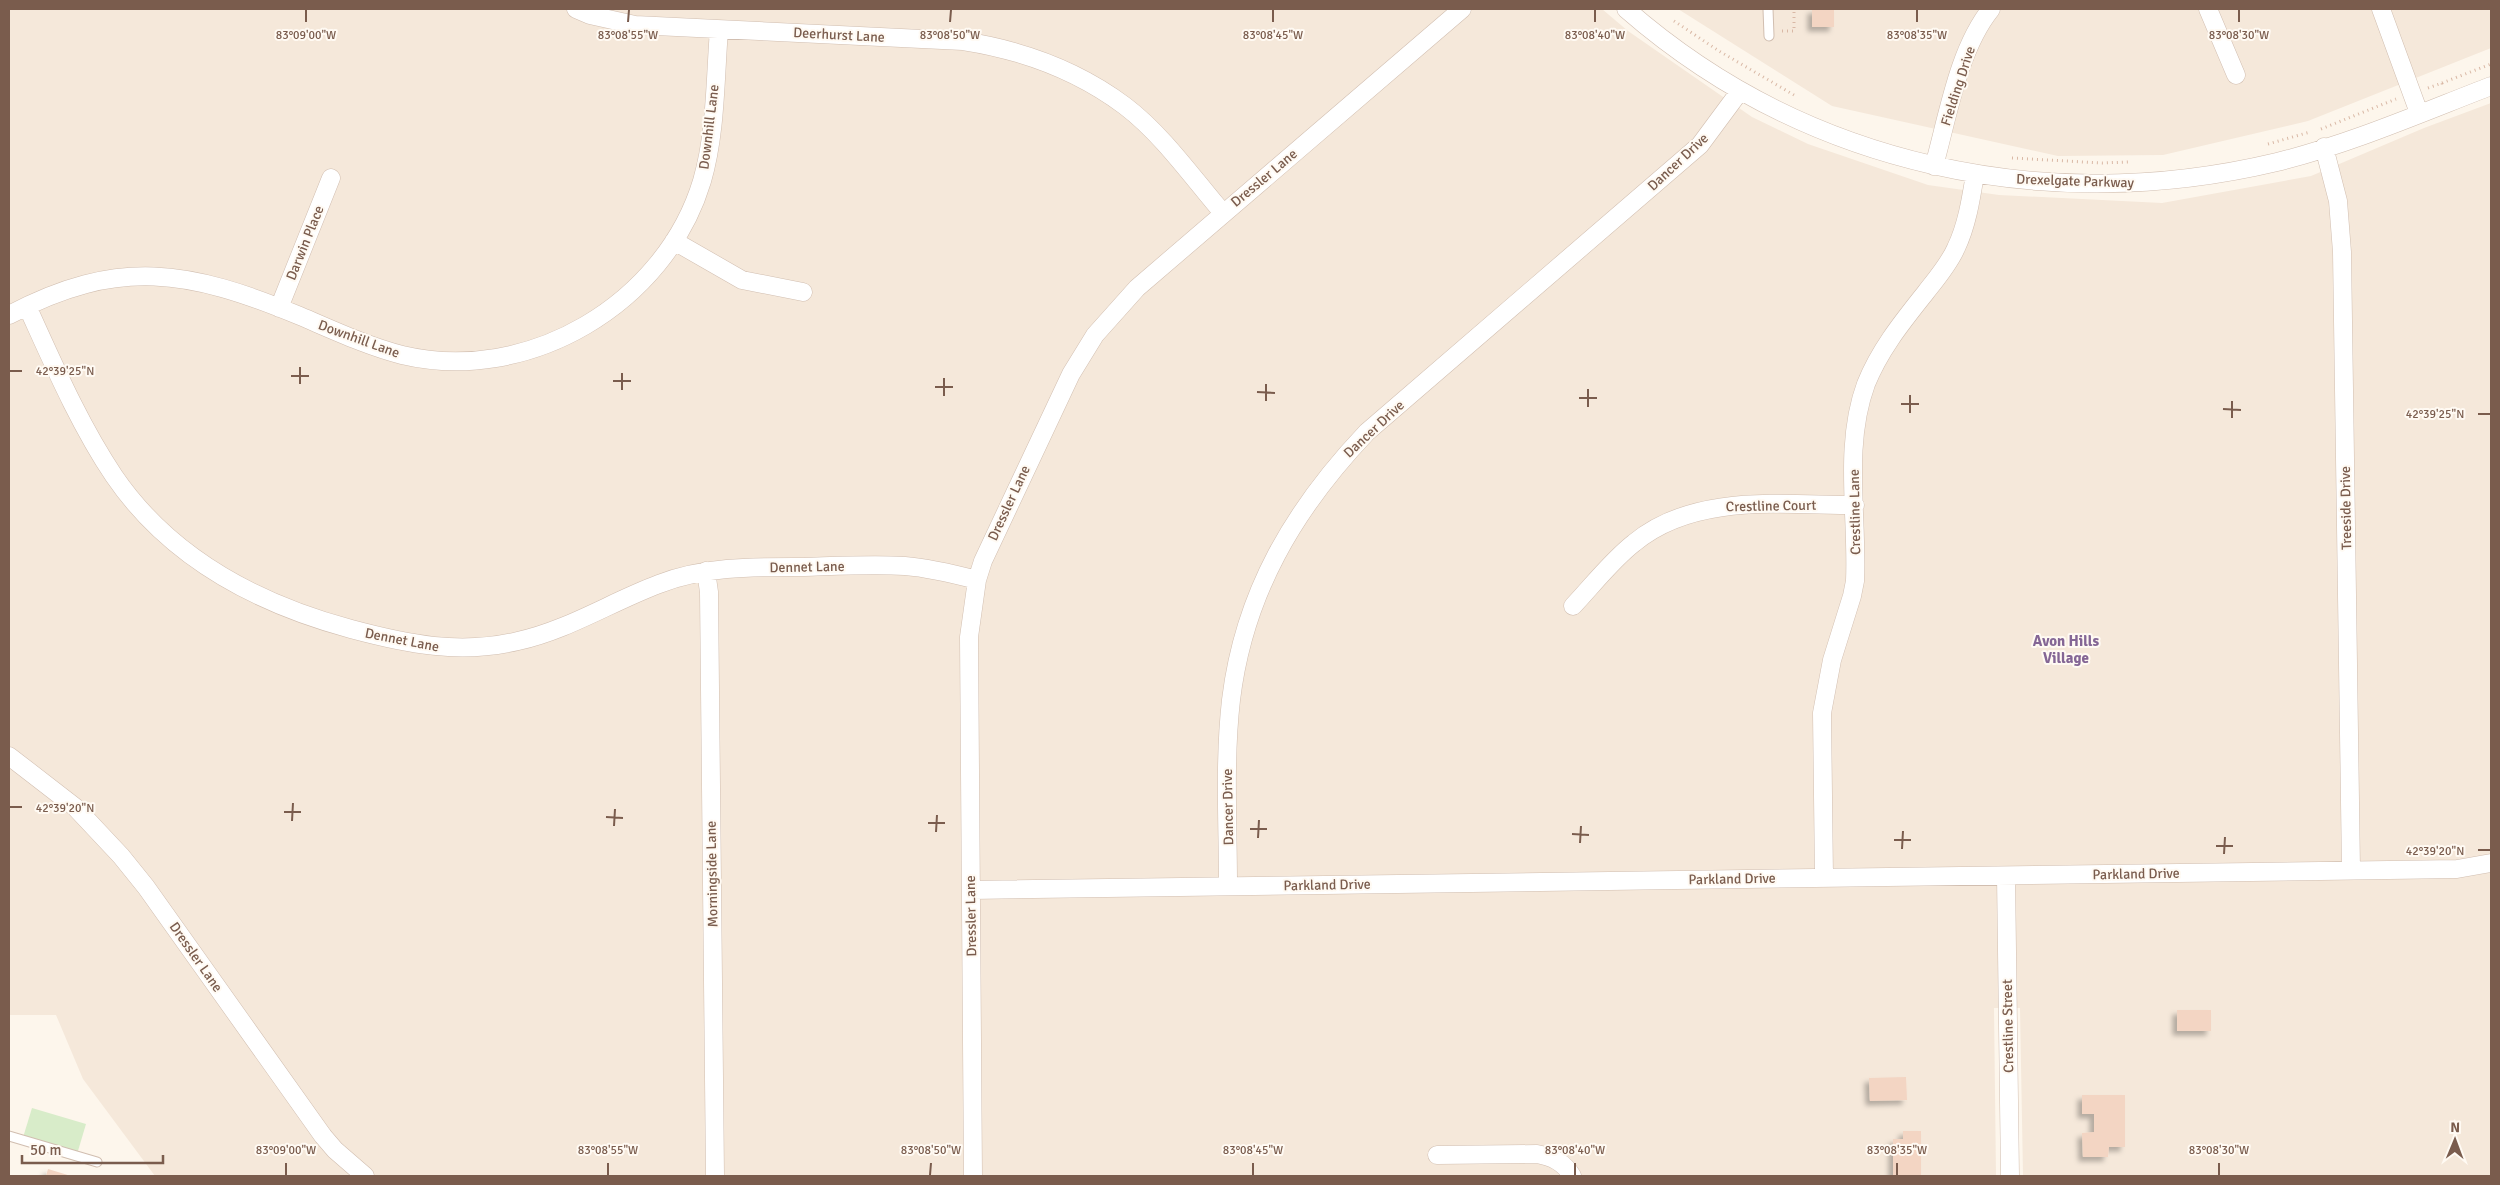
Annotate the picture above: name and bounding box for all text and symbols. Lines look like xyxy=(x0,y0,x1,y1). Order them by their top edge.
street label: Deerhurst Lane xyxy=(793,24,885,46)
text: 83°09'00"W xyxy=(276,28,336,43)
text: 83°08'55"W xyxy=(598,28,658,43)
text: 83°08'50"W xyxy=(920,28,980,43)
text: 83°08'45"W xyxy=(1243,28,1303,43)
text: 83°08'40"W xyxy=(1565,28,1625,43)
text: 83°08'35"W xyxy=(1887,28,1947,43)
text: 83°08'30"W xyxy=(2209,28,2269,43)
street label: Fielding Drive xyxy=(1937,44,1979,128)
street label: Downhill Lane xyxy=(695,84,723,170)
street label: Dancer Drive xyxy=(1644,130,1712,194)
street label: Dressler Lane xyxy=(1227,145,1301,211)
street label: Drexelgate Parkway xyxy=(2016,170,2135,192)
street label: Darwin Place xyxy=(282,203,328,283)
street label: Downhill Lane xyxy=(316,316,402,362)
text: 42°39'25"N xyxy=(36,364,94,379)
street label: Dancer Drive xyxy=(1340,397,1408,461)
text: 42°39'25"N xyxy=(2406,407,2464,422)
street label: Dressler Lane xyxy=(984,463,1034,543)
street label: Treeside Drive xyxy=(2337,466,2355,550)
street label: Crestline Lane xyxy=(1846,469,1864,555)
street label: Crestline Court xyxy=(1726,497,1817,515)
street label: Dennet Lane xyxy=(769,558,845,576)
street label: Dennet Lane xyxy=(363,624,441,656)
district label: Avon Hills Village xyxy=(2033,632,2100,667)
street label: Dancer Drive xyxy=(1219,768,1237,846)
text: 42°39'20"N xyxy=(36,801,94,816)
street label: Morningside Lane xyxy=(703,821,721,927)
text: 42°39'20"N xyxy=(2406,844,2464,859)
street label: Parkland Drive xyxy=(2092,865,2180,883)
street label: Parkland Drive xyxy=(1688,870,1776,888)
street label: Dressler Lane xyxy=(962,875,980,957)
street label: Parkland Drive xyxy=(1283,876,1371,894)
street label: Dressler Lane xyxy=(166,919,226,995)
street label: Crestline Street xyxy=(1999,979,2017,1073)
north arrow xyxy=(2430,1115,2480,1165)
text: N xyxy=(2450,1119,2460,1136)
scale bar xyxy=(22,1132,164,1164)
text: 50 m xyxy=(30,1141,61,1159)
text: 83°09'00"W xyxy=(256,1143,316,1158)
text: 83°08'55"W xyxy=(578,1143,638,1158)
text: 83°08'50"W xyxy=(901,1143,961,1158)
text: 83°08'45"W xyxy=(1223,1143,1283,1158)
text: 83°08'40"W xyxy=(1545,1143,1605,1158)
text: 83°08'35"W xyxy=(1867,1143,1927,1158)
text: 83°08'30"W xyxy=(2189,1143,2249,1158)

